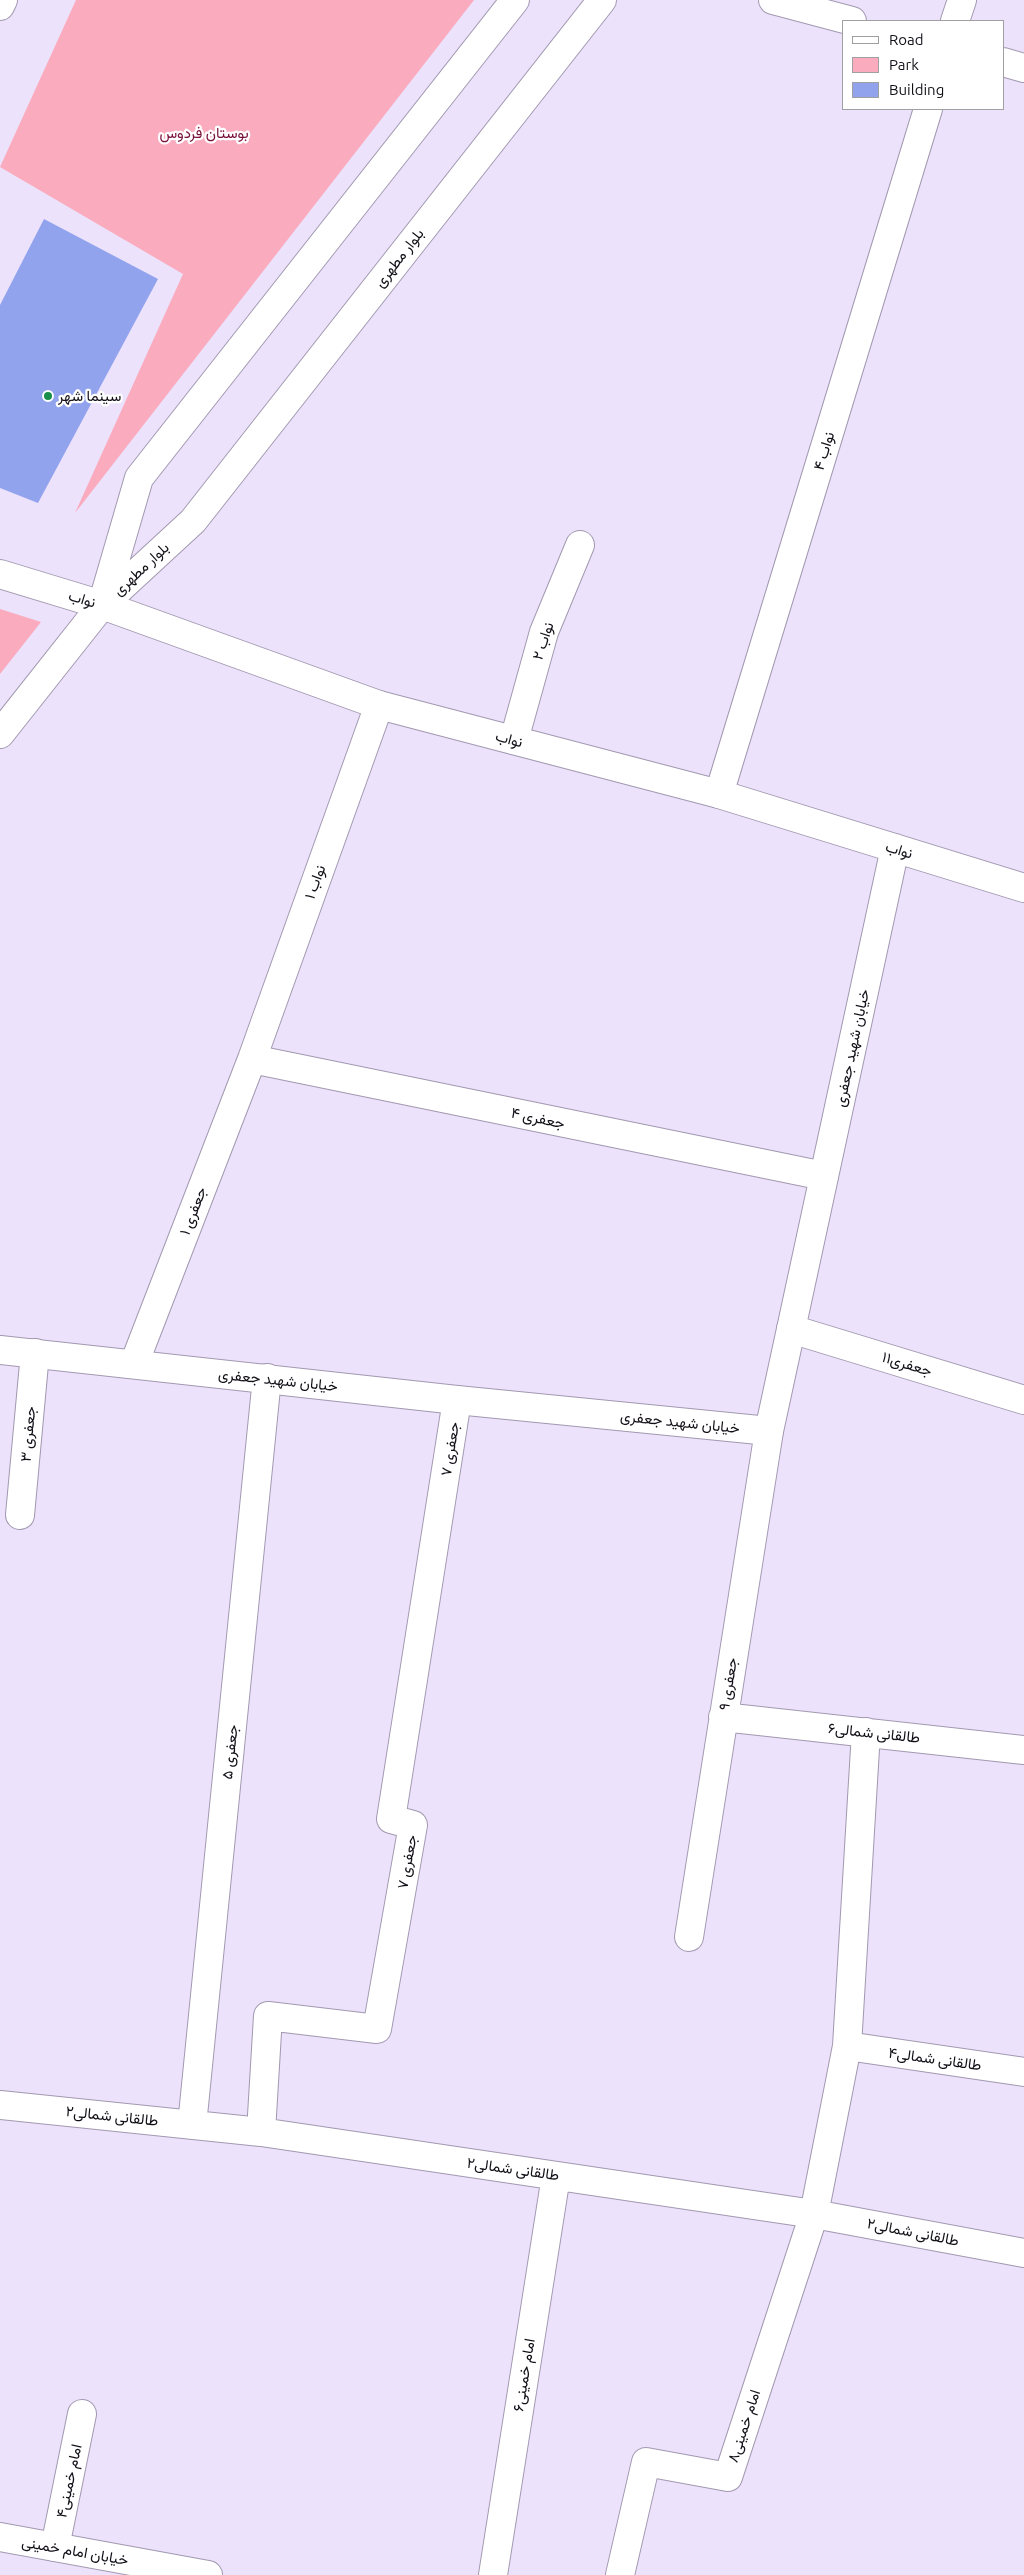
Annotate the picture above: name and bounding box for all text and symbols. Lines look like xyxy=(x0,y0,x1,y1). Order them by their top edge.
legend xyxy=(842,20,1004,110)
text: Road xyxy=(889,31,924,48)
text: Park xyxy=(889,56,919,73)
text: Building xyxy=(889,81,944,98)
park label: بوستان فردوس xyxy=(159,124,249,142)
street label: بلوار مطهری xyxy=(370,225,428,291)
place label: سینما شهر xyxy=(58,387,121,405)
marker: سینما شهر xyxy=(42,390,54,402)
street label: نواب ۴ xyxy=(810,429,838,473)
street label: بلوار مطهری xyxy=(109,539,173,599)
street label: نواب xyxy=(66,586,98,612)
street label: نواب ۲ xyxy=(528,620,558,662)
street label: نواب xyxy=(493,727,525,751)
street label: نواب xyxy=(883,837,915,863)
street label: نواب ۱ xyxy=(301,862,329,902)
street label: خیابان شهید جعفری xyxy=(831,987,873,1109)
street label: جعفری ۴ xyxy=(509,1104,567,1132)
street label: جعفری ۱ xyxy=(176,1184,210,1238)
street label: جعفری۱۱ xyxy=(880,1348,934,1380)
street label: خیابان شهید جعفری xyxy=(217,1365,339,1395)
street label: جعفری ۳ xyxy=(17,1405,39,1463)
street label: خیابان شهید جعفری xyxy=(619,1407,741,1437)
street label: جعفری ۷ xyxy=(437,1421,463,1477)
street label: جعفری ۹ xyxy=(715,1656,741,1712)
street label: طالقانی شمالی۶ xyxy=(827,1719,921,1747)
street label: جعفری ۵ xyxy=(218,1724,242,1780)
street label: جعفری ۷ xyxy=(393,1833,421,1891)
street label: طالقانی شمالی۴ xyxy=(887,2044,983,2074)
street label: طالقانی شمالی۲ xyxy=(65,2102,159,2130)
street label: طالقانی شمالی۲ xyxy=(466,2154,560,2184)
street label: طالقانی شمالی۲ xyxy=(866,2214,960,2250)
street label: امام خمینی۶ xyxy=(509,2337,539,2413)
street label: امام خمینی۸ xyxy=(724,2387,764,2465)
street label: امام خمینی۴ xyxy=(52,2442,86,2520)
street label: خیابان امام خمینی xyxy=(20,2533,130,2569)

